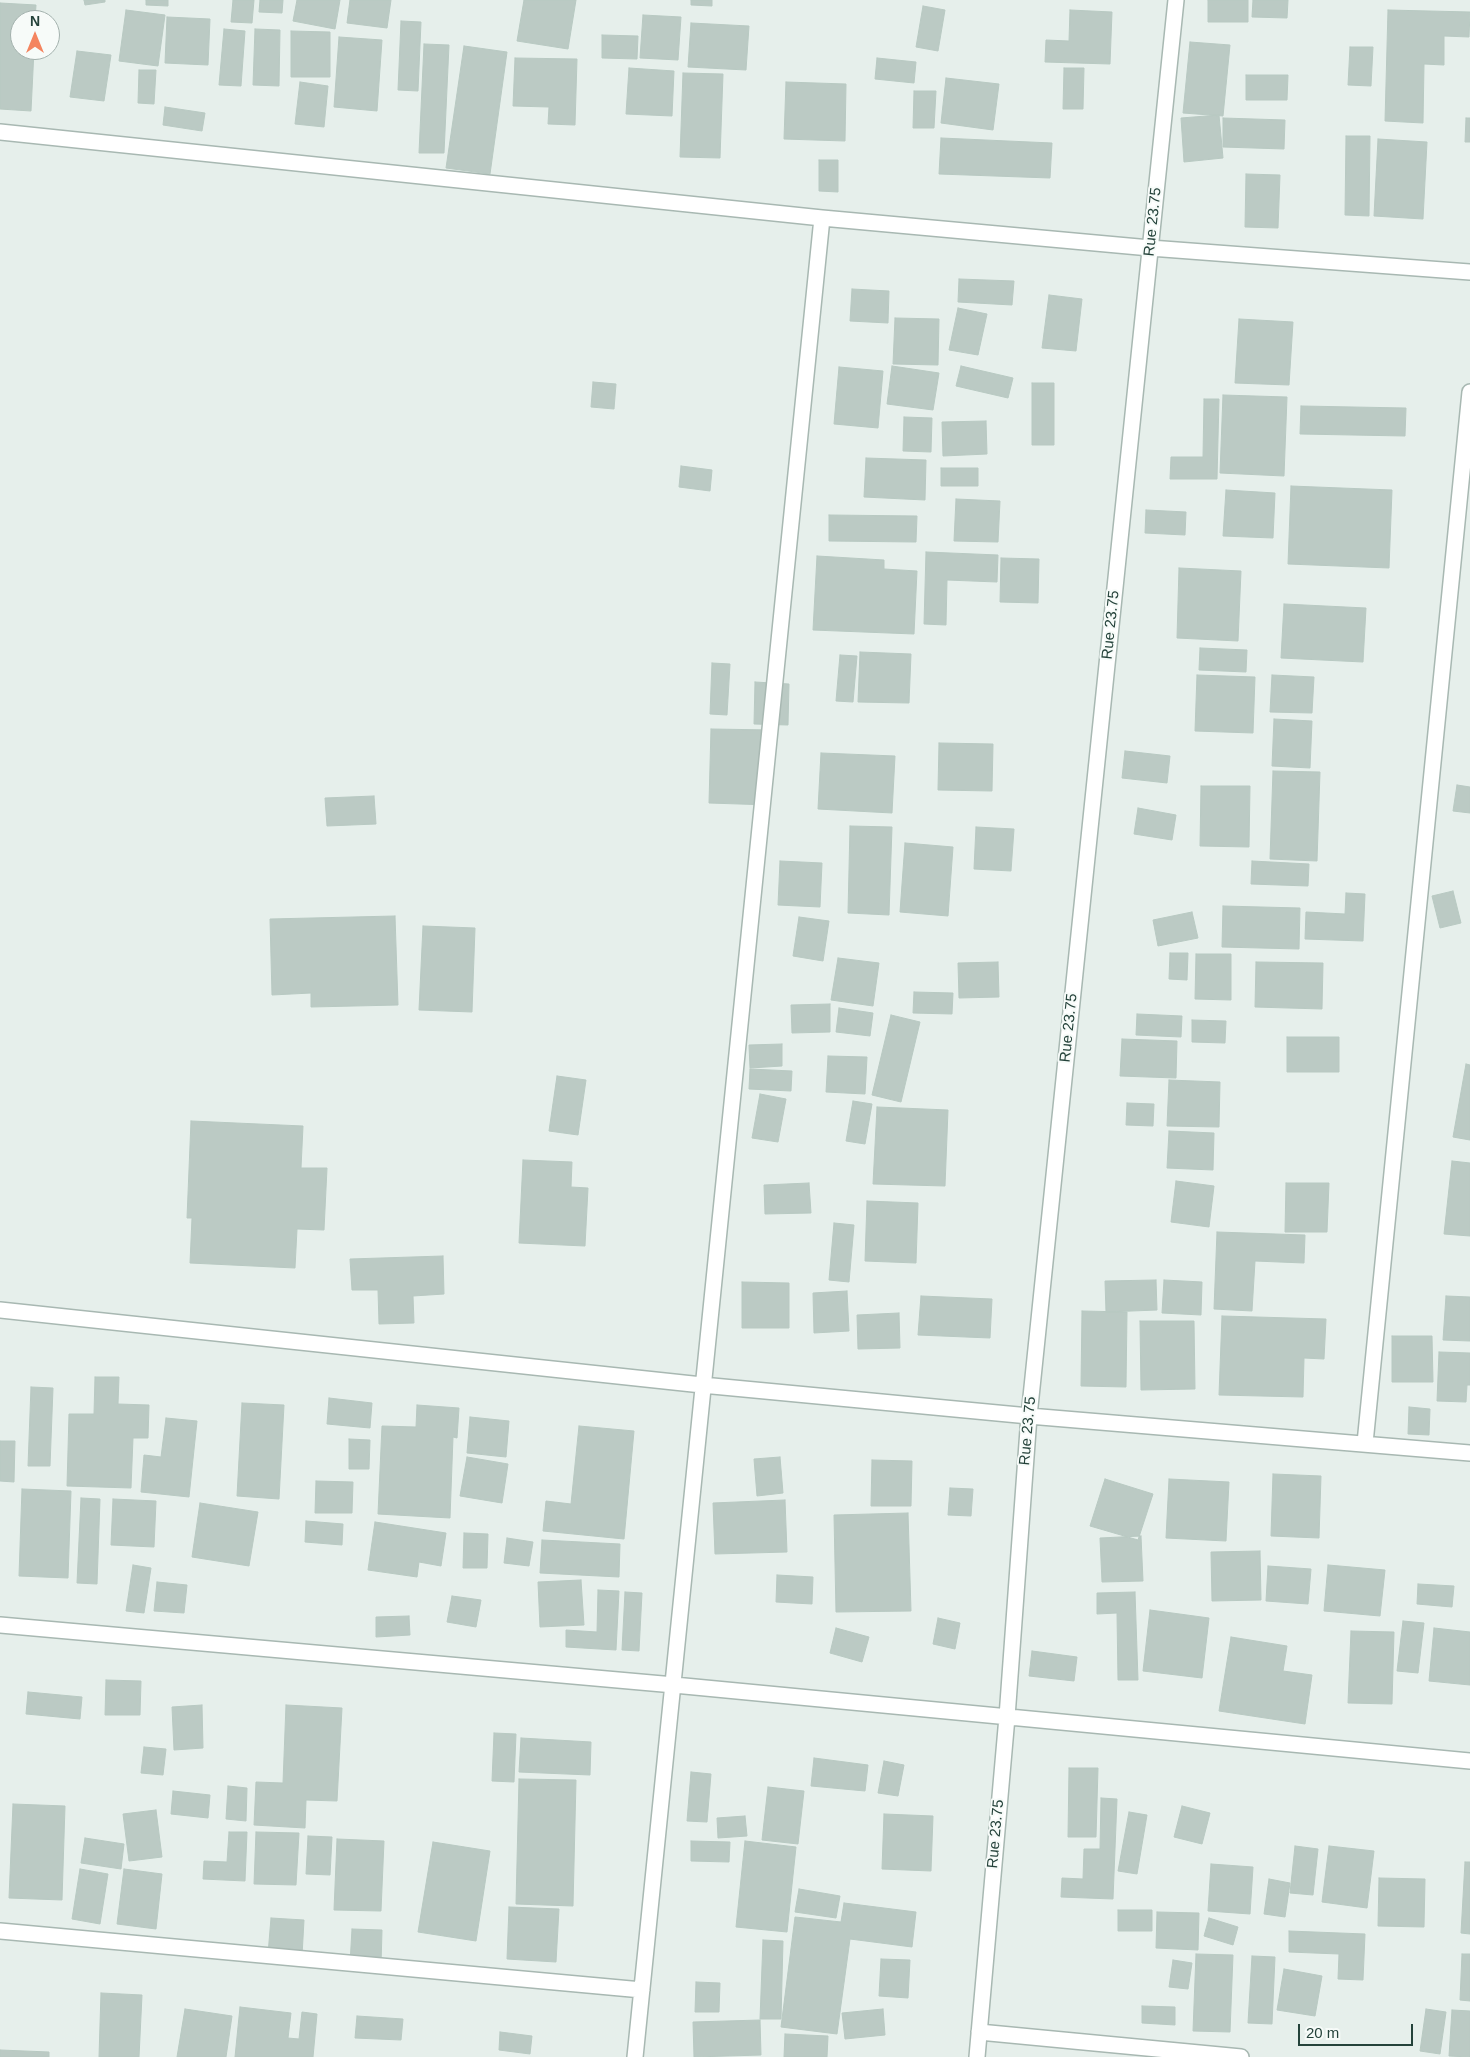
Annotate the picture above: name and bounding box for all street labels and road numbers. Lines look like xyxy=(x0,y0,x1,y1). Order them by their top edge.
street label: Rue 23.75 xyxy=(1140,187,1166,257)
street label: Rue 23.75 xyxy=(1098,590,1124,660)
street label: Rue 23.75 xyxy=(1056,993,1082,1063)
street label: Rue 23.75 xyxy=(1016,1396,1040,1466)
street label: Rue 23.75 xyxy=(984,1799,1008,1869)

